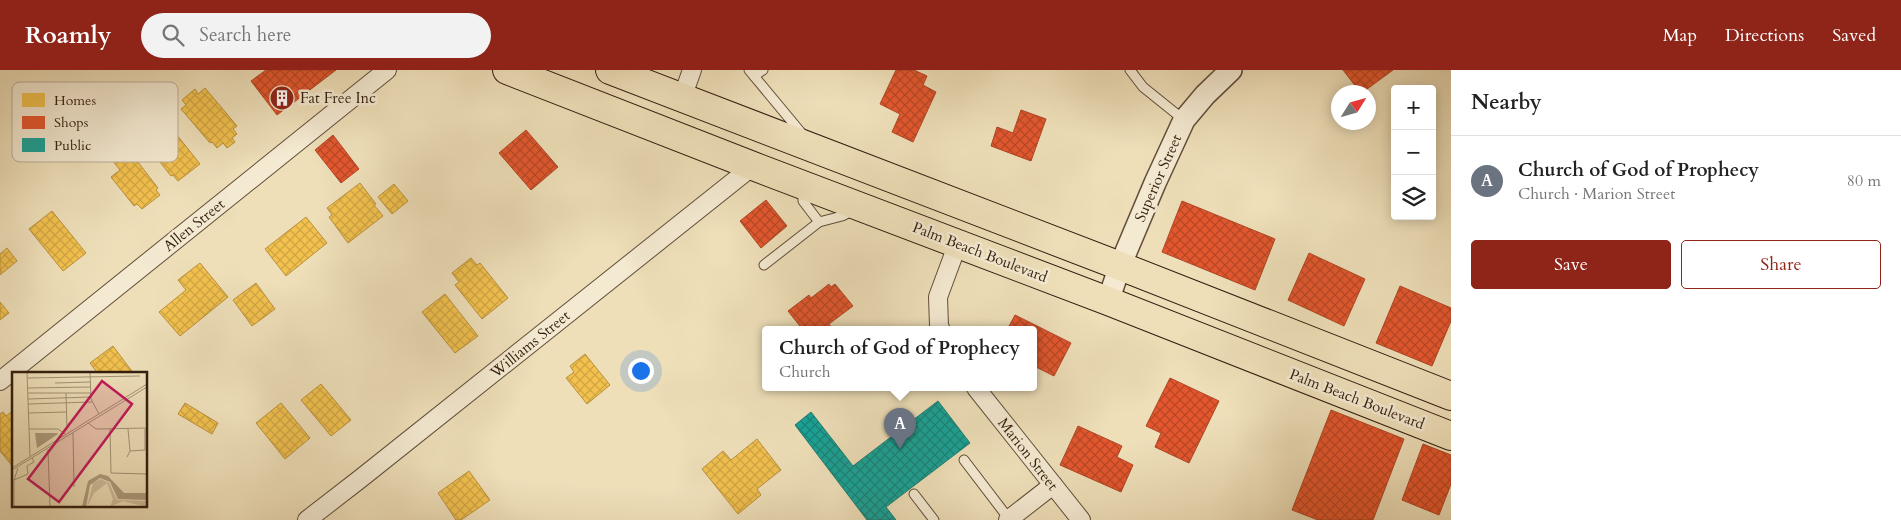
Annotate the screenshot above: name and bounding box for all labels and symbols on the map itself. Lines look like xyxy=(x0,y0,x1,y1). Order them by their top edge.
legend xyxy=(12,82,178,162)
building icon: Fat Free Inc xyxy=(269,85,295,111)
north arrow xyxy=(1331,85,1376,130)
place label: Fat Free Inc xyxy=(300,88,376,108)
text: Homes xyxy=(54,91,96,110)
text: Shops xyxy=(54,113,89,132)
street label: Superior Street xyxy=(1130,131,1186,225)
text: Public xyxy=(54,136,91,155)
street label: Allen Street xyxy=(159,194,229,256)
street label: Palm Beach Boulevard xyxy=(910,217,1050,287)
street label: Williams Street xyxy=(485,306,574,383)
your location xyxy=(628,358,654,384)
street label: Palm Beach Boulevard xyxy=(1287,364,1427,434)
inset map xyxy=(12,372,148,508)
pin: A xyxy=(884,408,916,449)
street label: Marion Street xyxy=(993,414,1063,495)

